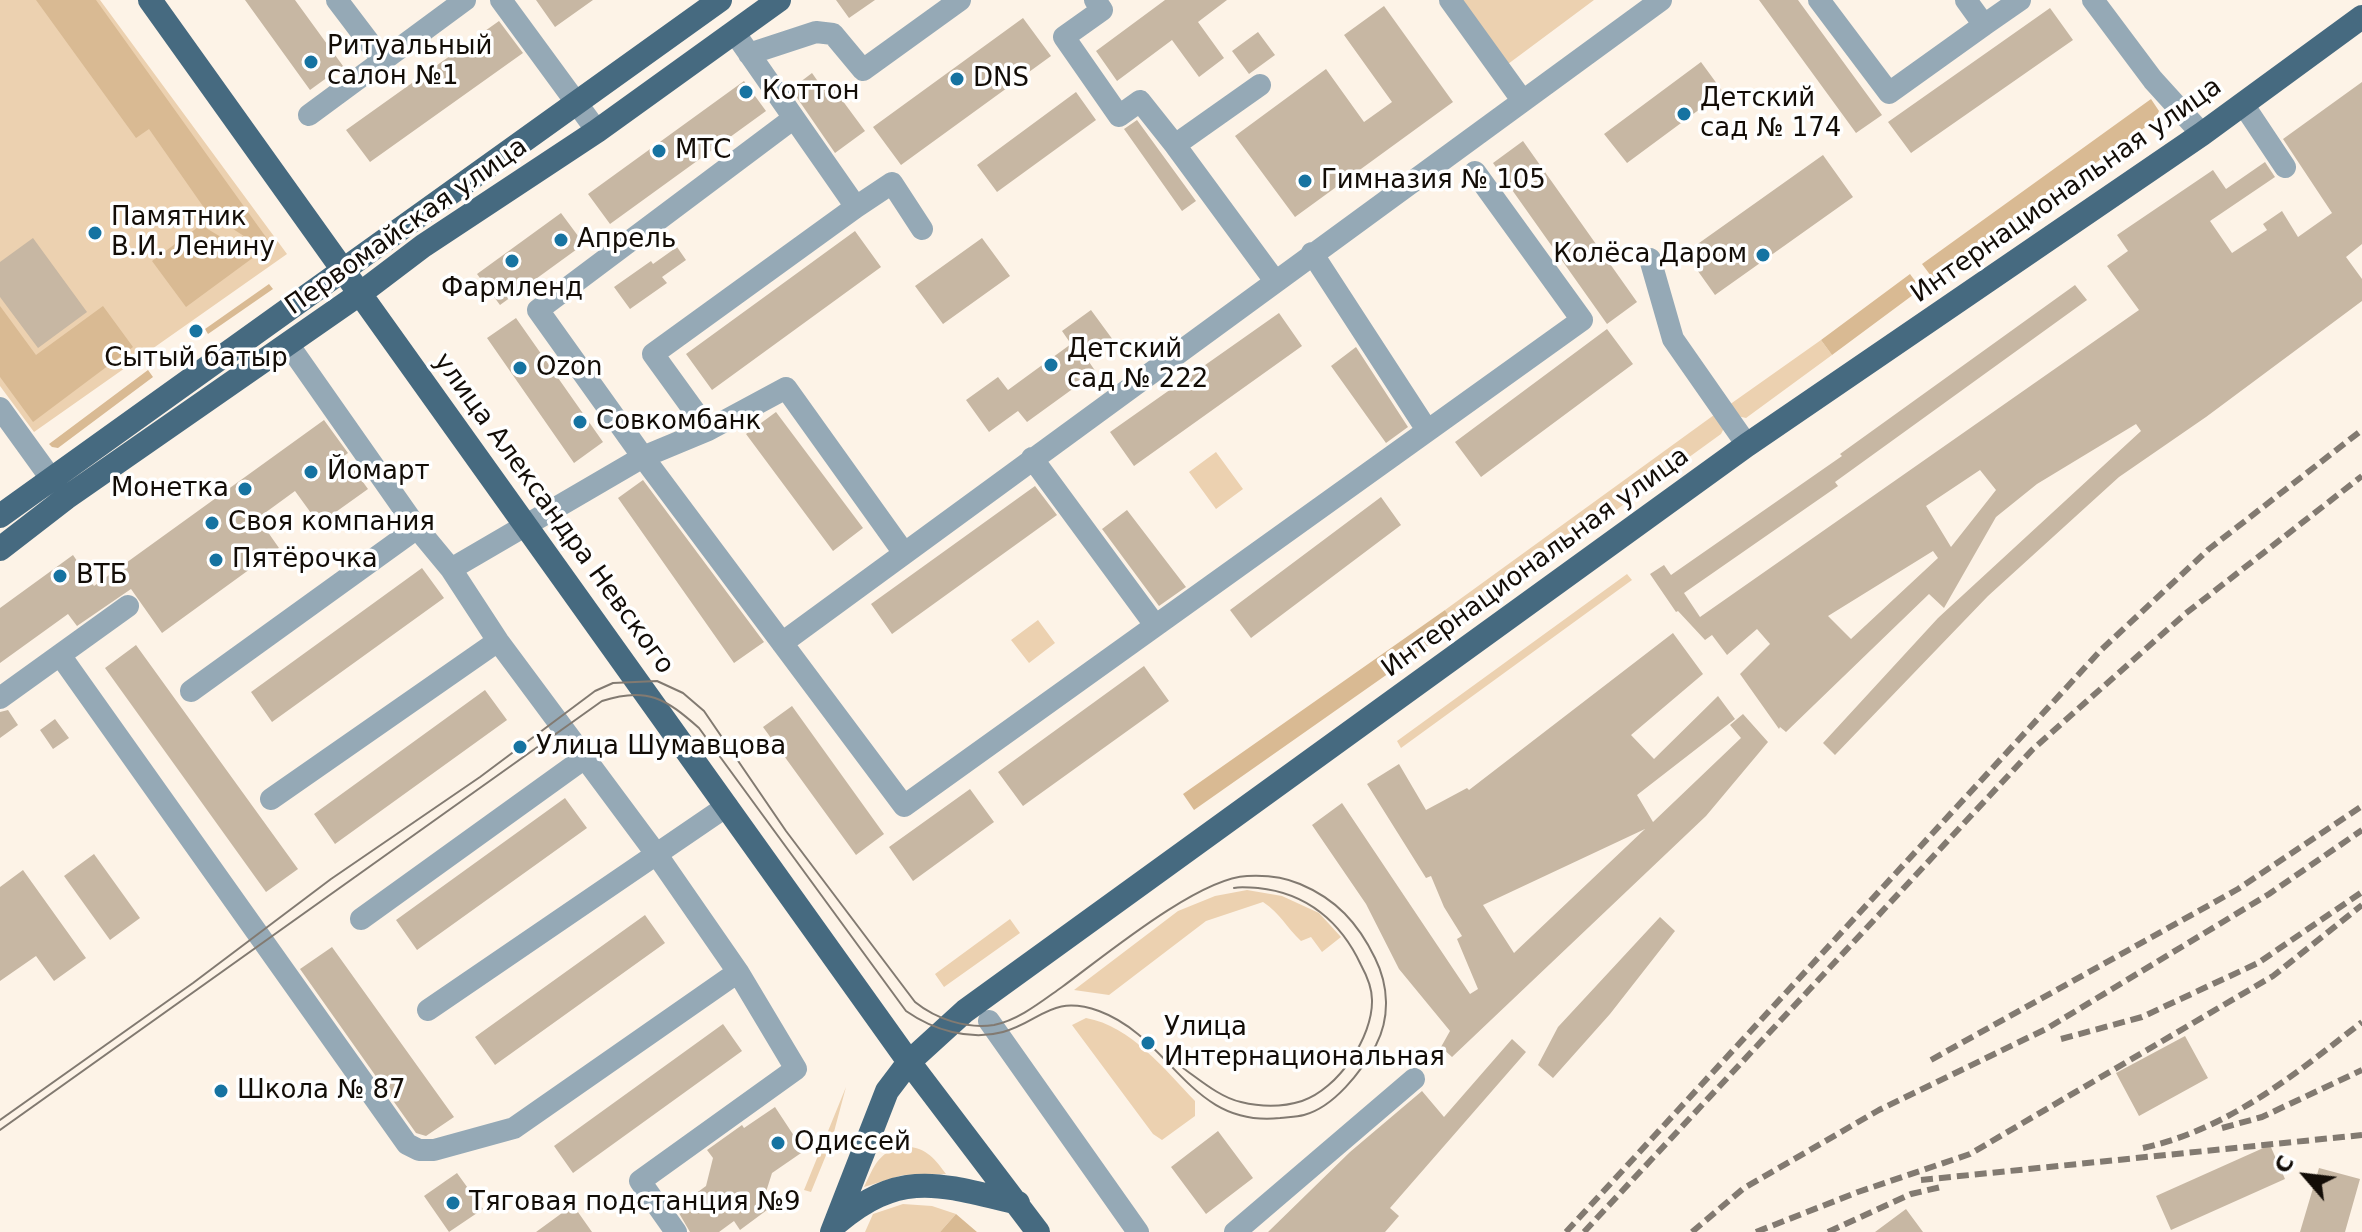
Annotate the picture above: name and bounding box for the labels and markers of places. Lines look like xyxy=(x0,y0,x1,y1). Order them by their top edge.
place label: Ритуальный салон №1 xyxy=(327,31,492,92)
marker: Ритуальный салон №1 xyxy=(302,53,320,71)
place label: DNS xyxy=(973,63,1029,95)
marker: DNS xyxy=(948,70,966,88)
place label: Коттон xyxy=(762,76,860,108)
marker: Коттон xyxy=(737,83,755,101)
place label: Детский сад № 174 xyxy=(1700,83,1841,144)
marker: Детский сад № 174 xyxy=(1675,105,1693,123)
place label: МТС xyxy=(675,135,731,167)
marker: МТС xyxy=(650,142,668,160)
place label: Гимназия № 105 xyxy=(1321,165,1546,197)
marker: Гимназия № 105 xyxy=(1296,172,1314,190)
place label: Памятник В.И. Ленину xyxy=(111,202,275,264)
marker: Памятник В.И. Ленину xyxy=(86,224,104,242)
place label: Апрель xyxy=(577,224,676,256)
marker: Апрель xyxy=(552,231,570,249)
place label: Колёса Даром xyxy=(1553,239,1747,271)
marker: Колёса Даром xyxy=(1754,246,1772,264)
marker: Фармленд xyxy=(503,252,521,270)
place label: Фармленд xyxy=(441,273,583,305)
marker: Сытый батыр xyxy=(187,322,205,340)
place label: Детский сад № 222 xyxy=(1067,334,1208,396)
place label: Сытый батыр xyxy=(104,343,288,375)
place label: Ozon xyxy=(536,352,602,384)
marker: Детский сад № 222 xyxy=(1042,356,1060,374)
marker: Ozon xyxy=(511,359,529,377)
place label: Совкомбанк xyxy=(596,406,761,438)
marker: Совкомбанк xyxy=(571,413,589,431)
place label: Йомарт xyxy=(327,456,430,488)
marker: Йомарт xyxy=(302,463,320,481)
place label: Монетка xyxy=(111,473,229,505)
marker: Монетка xyxy=(236,480,254,498)
place label: Своя компания xyxy=(228,507,435,539)
marker: Своя компания xyxy=(203,514,221,532)
place label: Пятёрочка xyxy=(232,544,378,576)
marker: Пятёрочка xyxy=(207,551,225,569)
place label: ВТБ xyxy=(76,560,128,592)
marker: ВТБ xyxy=(51,567,69,585)
place label: Улица Шумавцова xyxy=(536,731,786,763)
marker: Улица Шумавцова xyxy=(511,738,529,756)
place label: Улица Интернациональная xyxy=(1164,1012,1445,1074)
marker: Улица Интернациональная xyxy=(1139,1034,1157,1052)
place label: Школа № 87 xyxy=(237,1075,406,1107)
marker: Школа № 87 xyxy=(212,1082,230,1100)
place label: Одиссей xyxy=(794,1127,911,1159)
marker: Одиссей xyxy=(769,1134,787,1152)
place label: Тяговая подстанция №9 xyxy=(469,1187,801,1219)
marker: Тяговая подстанция №9 xyxy=(444,1194,462,1212)

